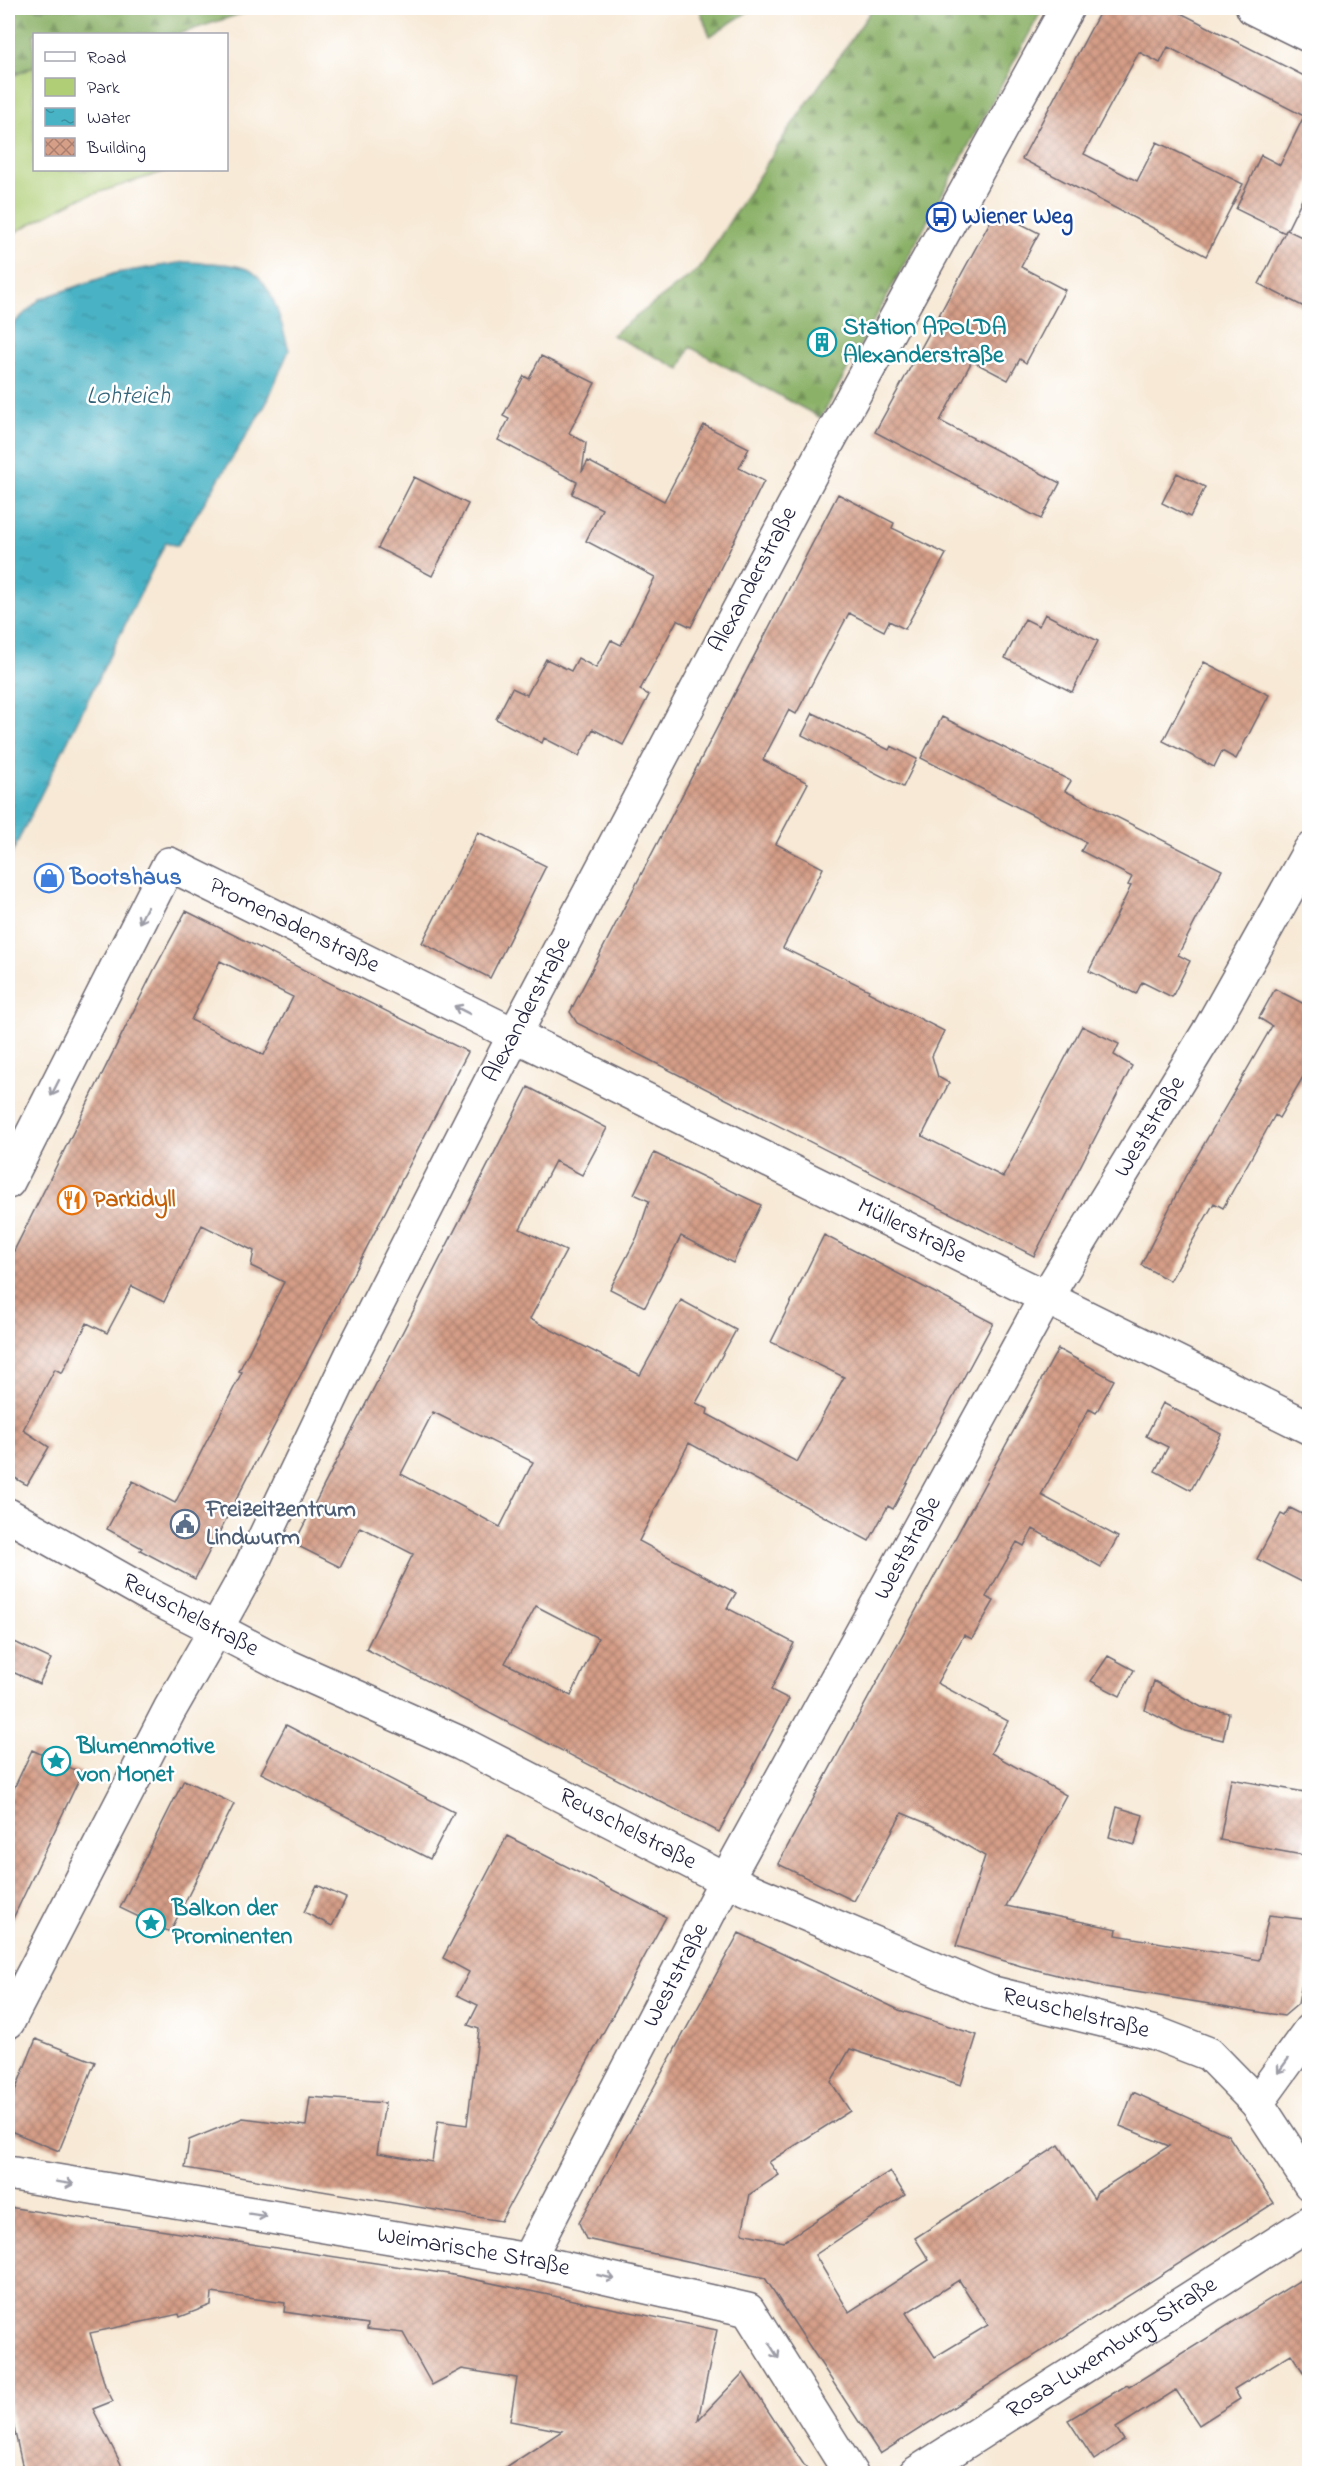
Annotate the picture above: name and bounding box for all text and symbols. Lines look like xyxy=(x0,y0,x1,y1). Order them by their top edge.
legend xyxy=(33,33,228,171)
text: Road xyxy=(87,46,126,72)
text: Park xyxy=(87,76,120,102)
text: Water xyxy=(87,106,131,132)
text: Building xyxy=(86,136,146,163)
place label: Wiener Weg xyxy=(962,200,1073,236)
bus stop icon: Wiener Weg xyxy=(925,201,957,233)
place label: Station APOLDA Alexanderstraße xyxy=(843,311,1007,374)
building icon: Station APOLDA Alexanderstraße xyxy=(806,326,838,358)
water label: Lohteich xyxy=(86,378,170,416)
street label: Alexanderstraße xyxy=(701,501,807,659)
place label: Bootshaus xyxy=(69,861,182,896)
shop icon: Bootshaus xyxy=(33,862,65,894)
street label: Promenadenstraße xyxy=(203,869,386,983)
one-way arrow xyxy=(137,905,149,923)
street label: Alexanderstraße xyxy=(475,931,581,1089)
one-way arrow xyxy=(453,1004,471,1016)
street label: Weststraße xyxy=(1106,1069,1195,1185)
one-way arrow xyxy=(49,1079,60,1097)
place label: Parkidyll xyxy=(93,1183,176,1219)
restaurant icon: Parkidyll xyxy=(56,1184,88,1216)
street label: Müllerstraße xyxy=(851,1189,973,1273)
street label: Weststraße xyxy=(865,1490,951,1606)
place label: Freizeitzentrum Lindwurm xyxy=(205,1493,356,1556)
public building icon: Freizeitzentrum Lindwurm xyxy=(169,1508,201,1540)
street label: Reuschelstraße xyxy=(115,1565,265,1667)
place label: Blumenmotive von Monet xyxy=(76,1730,216,1793)
place icon: Blumenmotive von Monet xyxy=(40,1745,72,1777)
street label: Reuschelstraße xyxy=(552,1779,703,1879)
place label: Balkon der Prominenten xyxy=(171,1892,293,1955)
place icon: Balkon der Prominenten xyxy=(135,1907,167,1939)
street label: Weststraße xyxy=(635,1917,718,2034)
street label: Reuschelstraße xyxy=(998,1978,1153,2049)
one-way arrow xyxy=(1277,2058,1289,2074)
one-way arrow xyxy=(55,2178,75,2189)
one-way arrow xyxy=(247,2209,267,2220)
street label: Weimarische Straße xyxy=(374,2218,574,2287)
street label: Rosa-Luxemburg-Straße xyxy=(1000,2268,1225,2428)
one-way arrow xyxy=(596,2272,615,2284)
one-way arrow xyxy=(768,2343,781,2360)

